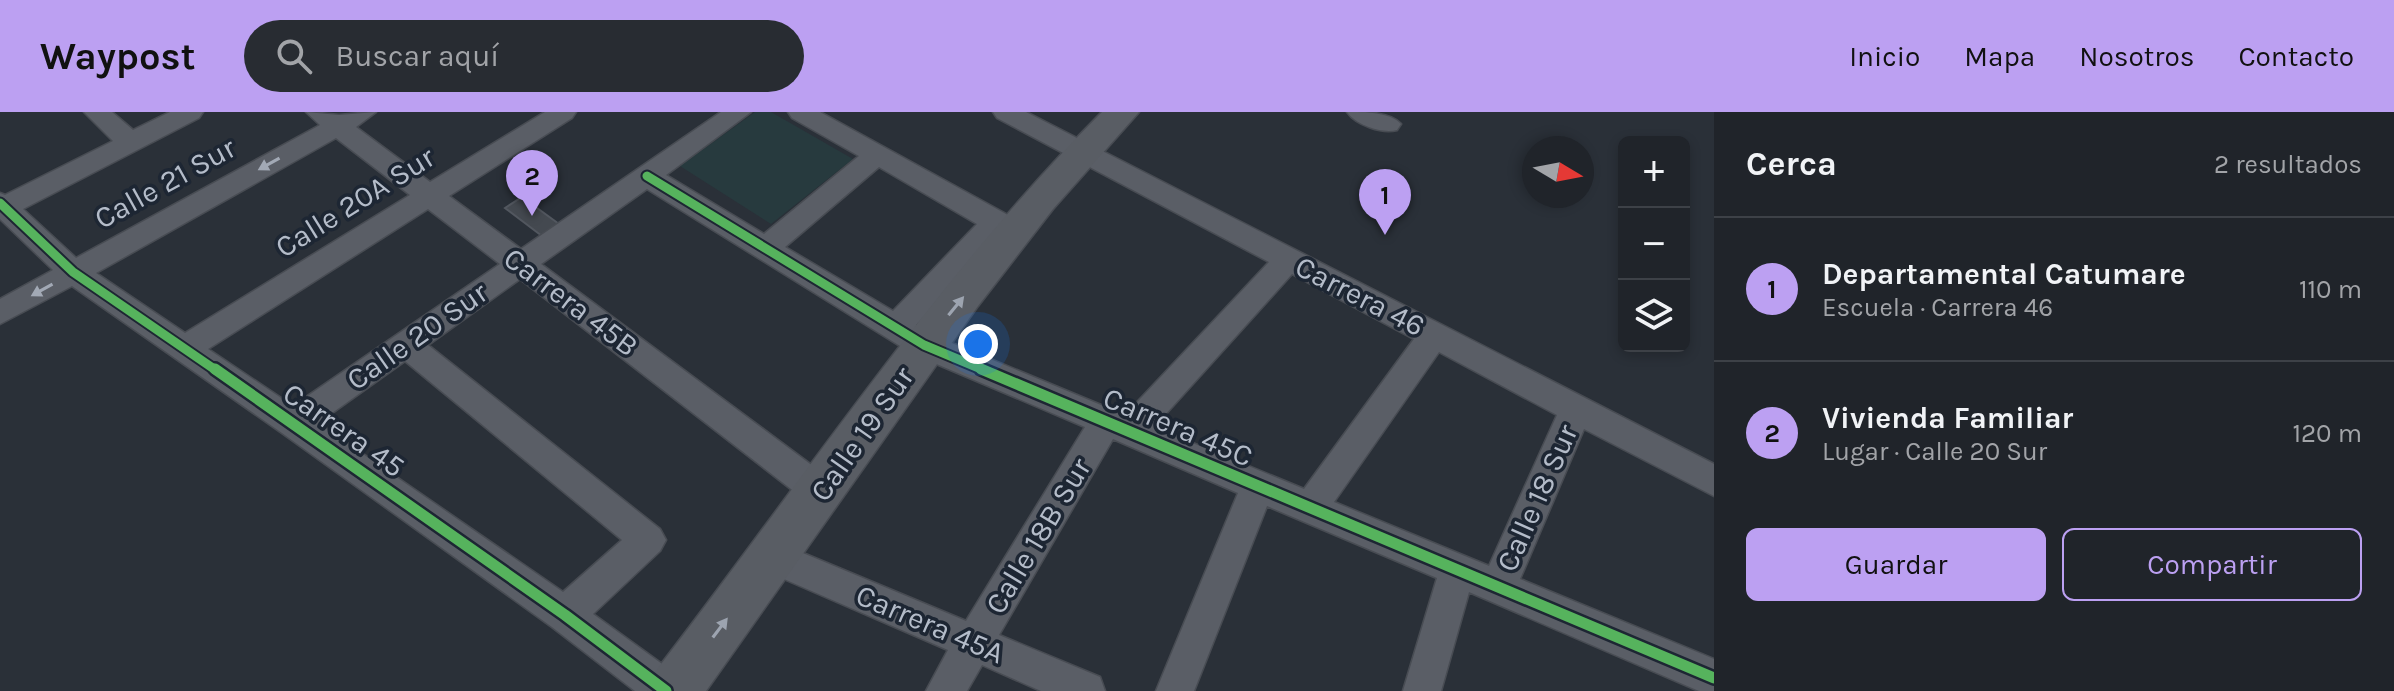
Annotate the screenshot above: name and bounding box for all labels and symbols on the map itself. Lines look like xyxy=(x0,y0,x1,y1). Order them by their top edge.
street label: Calle 21 Sur xyxy=(88,129,242,237)
north arrow xyxy=(1522,136,1594,208)
street label: Calle 20A Sur xyxy=(269,139,441,265)
pin: 2 xyxy=(506,150,558,216)
one-way arrow xyxy=(258,157,280,171)
pin: 1 xyxy=(1359,169,1411,235)
street label: Carrera 45B xyxy=(497,240,645,364)
street label: Carrera 46 xyxy=(1289,248,1431,344)
street label: Calle 20 Sur xyxy=(340,274,494,398)
one-way arrow xyxy=(30,283,53,297)
one-way arrow xyxy=(947,296,964,316)
your location xyxy=(958,324,998,364)
street label: Calle 19 Sur xyxy=(803,360,922,508)
street label: Carrera 45 xyxy=(276,375,412,485)
street label: Carrera 45C xyxy=(1098,379,1258,475)
street label: Calle 18 Sur xyxy=(1489,419,1585,577)
street label: Calle 18B Sur xyxy=(977,451,1099,620)
street label: Carrera 45A xyxy=(851,577,1009,671)
one-way arrow xyxy=(712,618,728,639)

